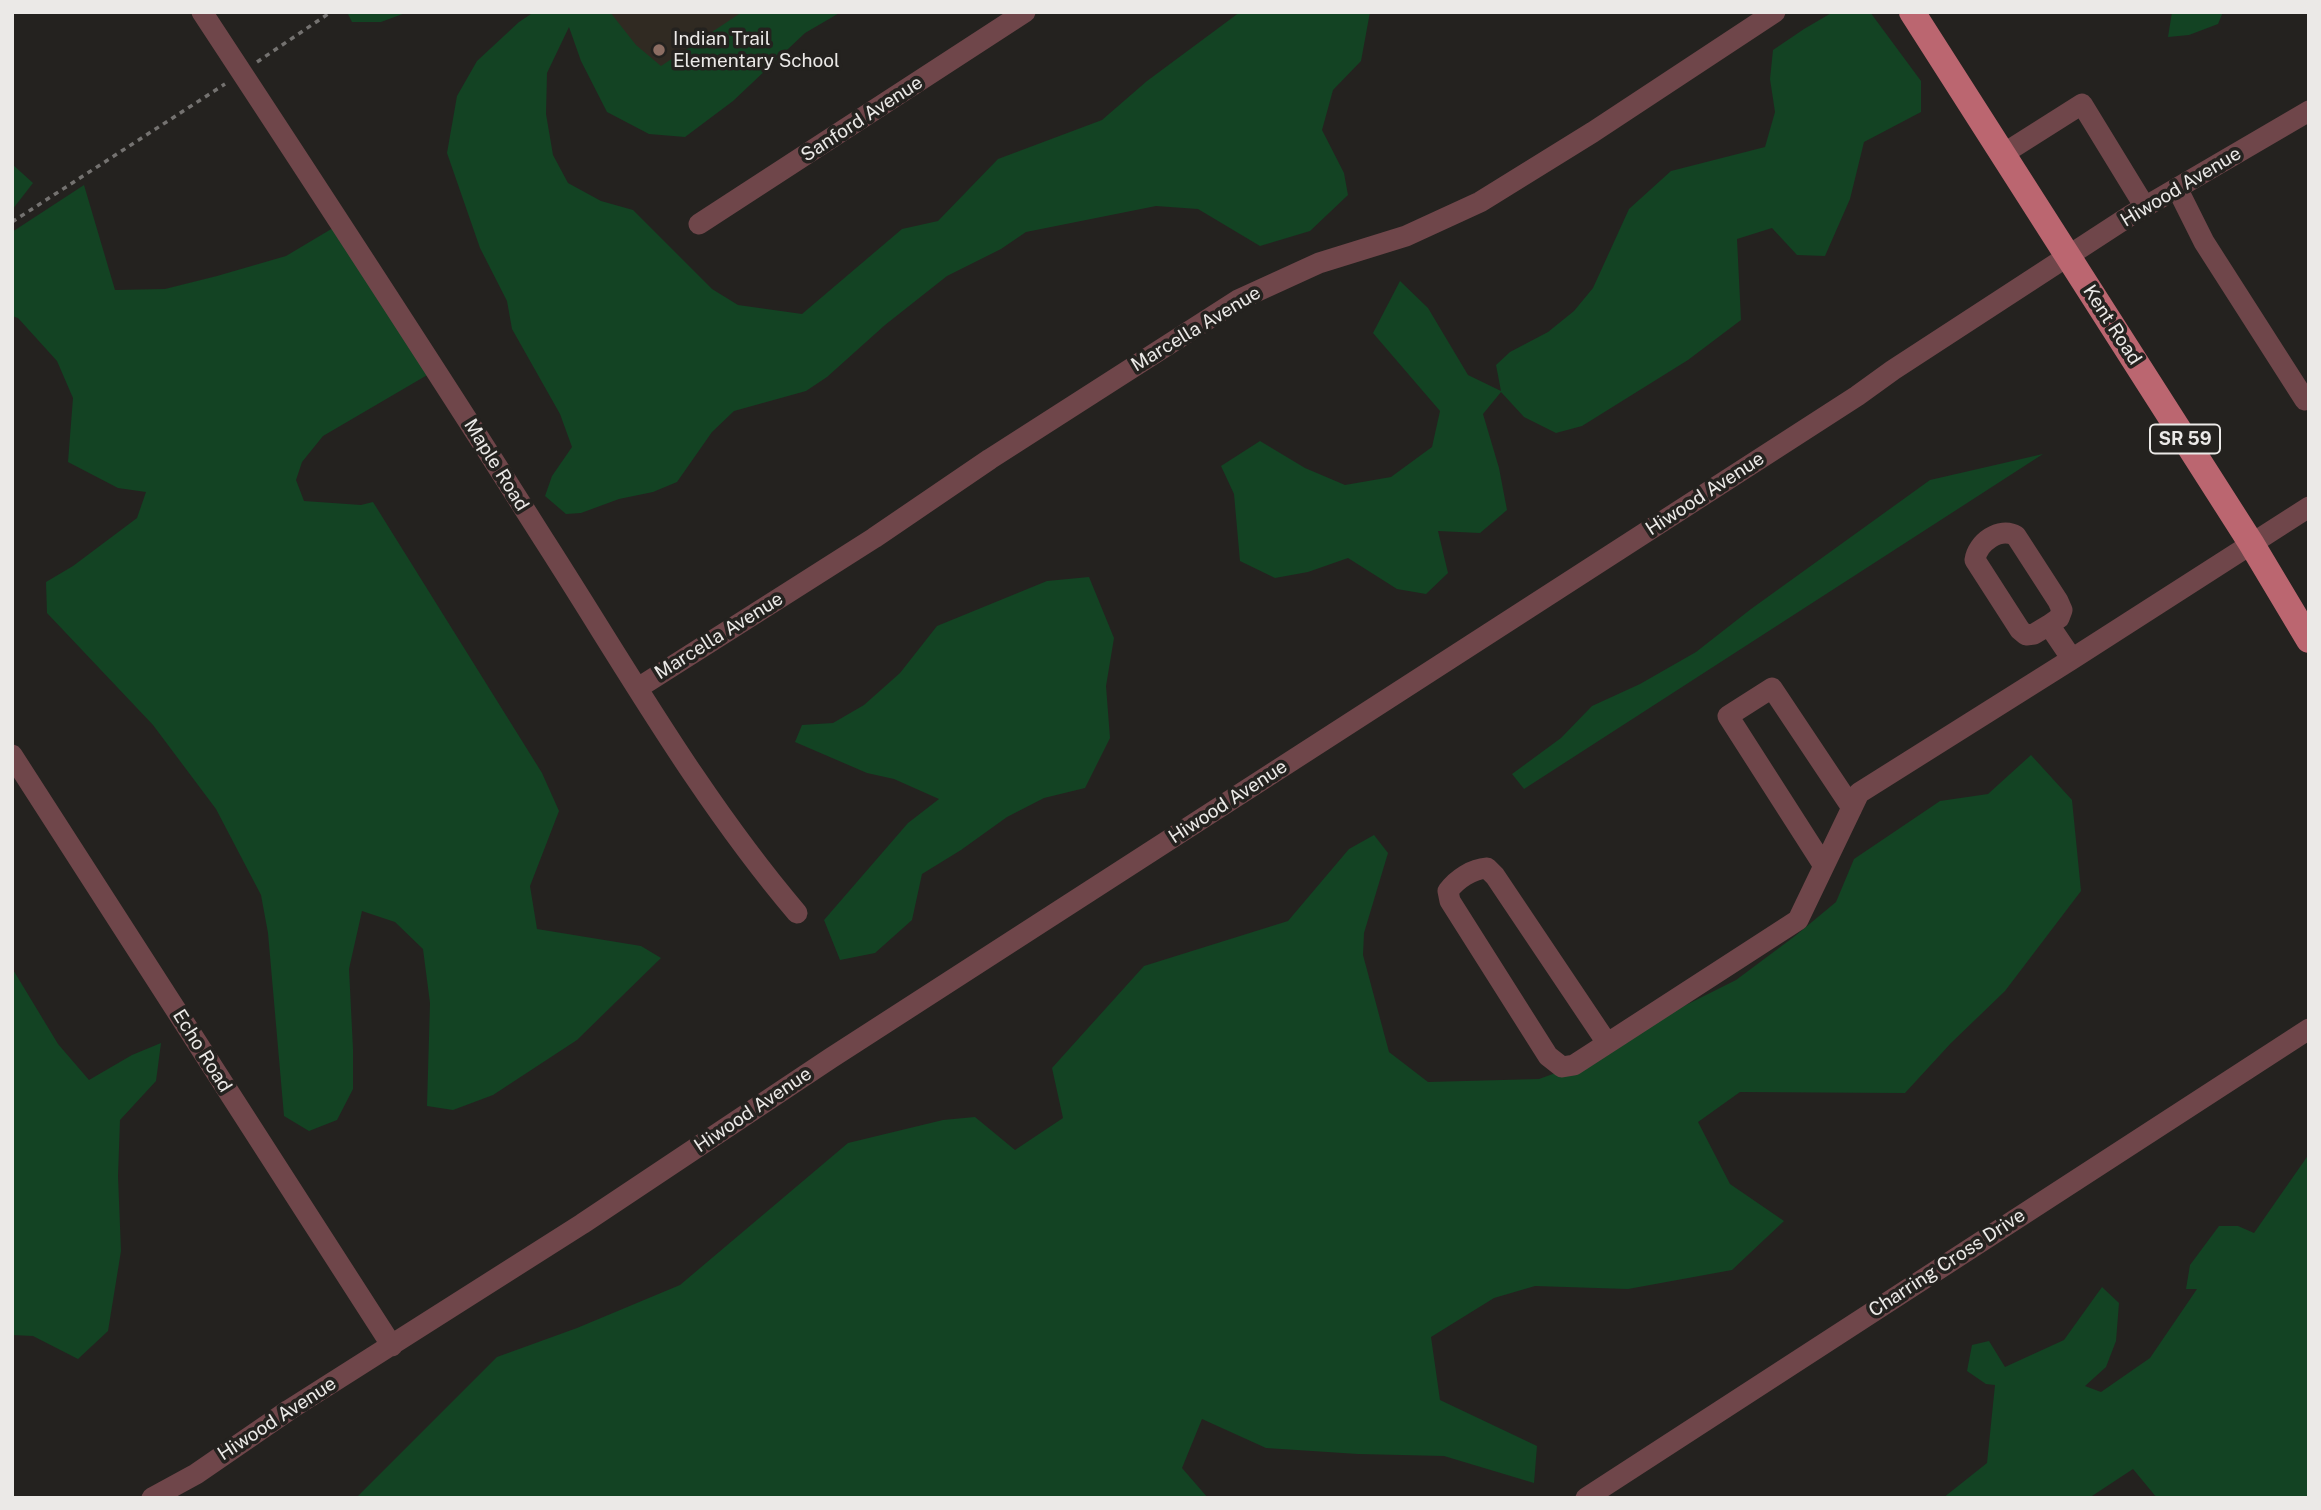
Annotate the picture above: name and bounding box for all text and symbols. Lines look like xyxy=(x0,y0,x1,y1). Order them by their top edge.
place label: Indian Trail Elementary School xyxy=(673,28,840,72)
marker: Indian Trail Elementary School xyxy=(651,42,667,58)
street label: Sanford Avenue xyxy=(797,71,927,167)
street label: Hiwood Avenue xyxy=(2117,142,2245,232)
street label: Marcella Avenue xyxy=(1127,281,1265,377)
street label: Kent Road xyxy=(2078,281,2146,369)
street label: Maple Road xyxy=(459,415,533,515)
road number: SR 59 xyxy=(2150,424,2220,454)
street label: Hiwood Avenue xyxy=(1642,447,1768,541)
street label: Marcella Avenue xyxy=(651,587,787,685)
street label: Hiwood Avenue xyxy=(1165,755,1291,849)
street label: Echo Road xyxy=(168,1005,236,1097)
street label: Hiwood Avenue xyxy=(690,1062,816,1158)
street label: Charring Cross Drive xyxy=(1865,1204,2029,1322)
street label: Hiwood Avenue xyxy=(214,1372,340,1466)

